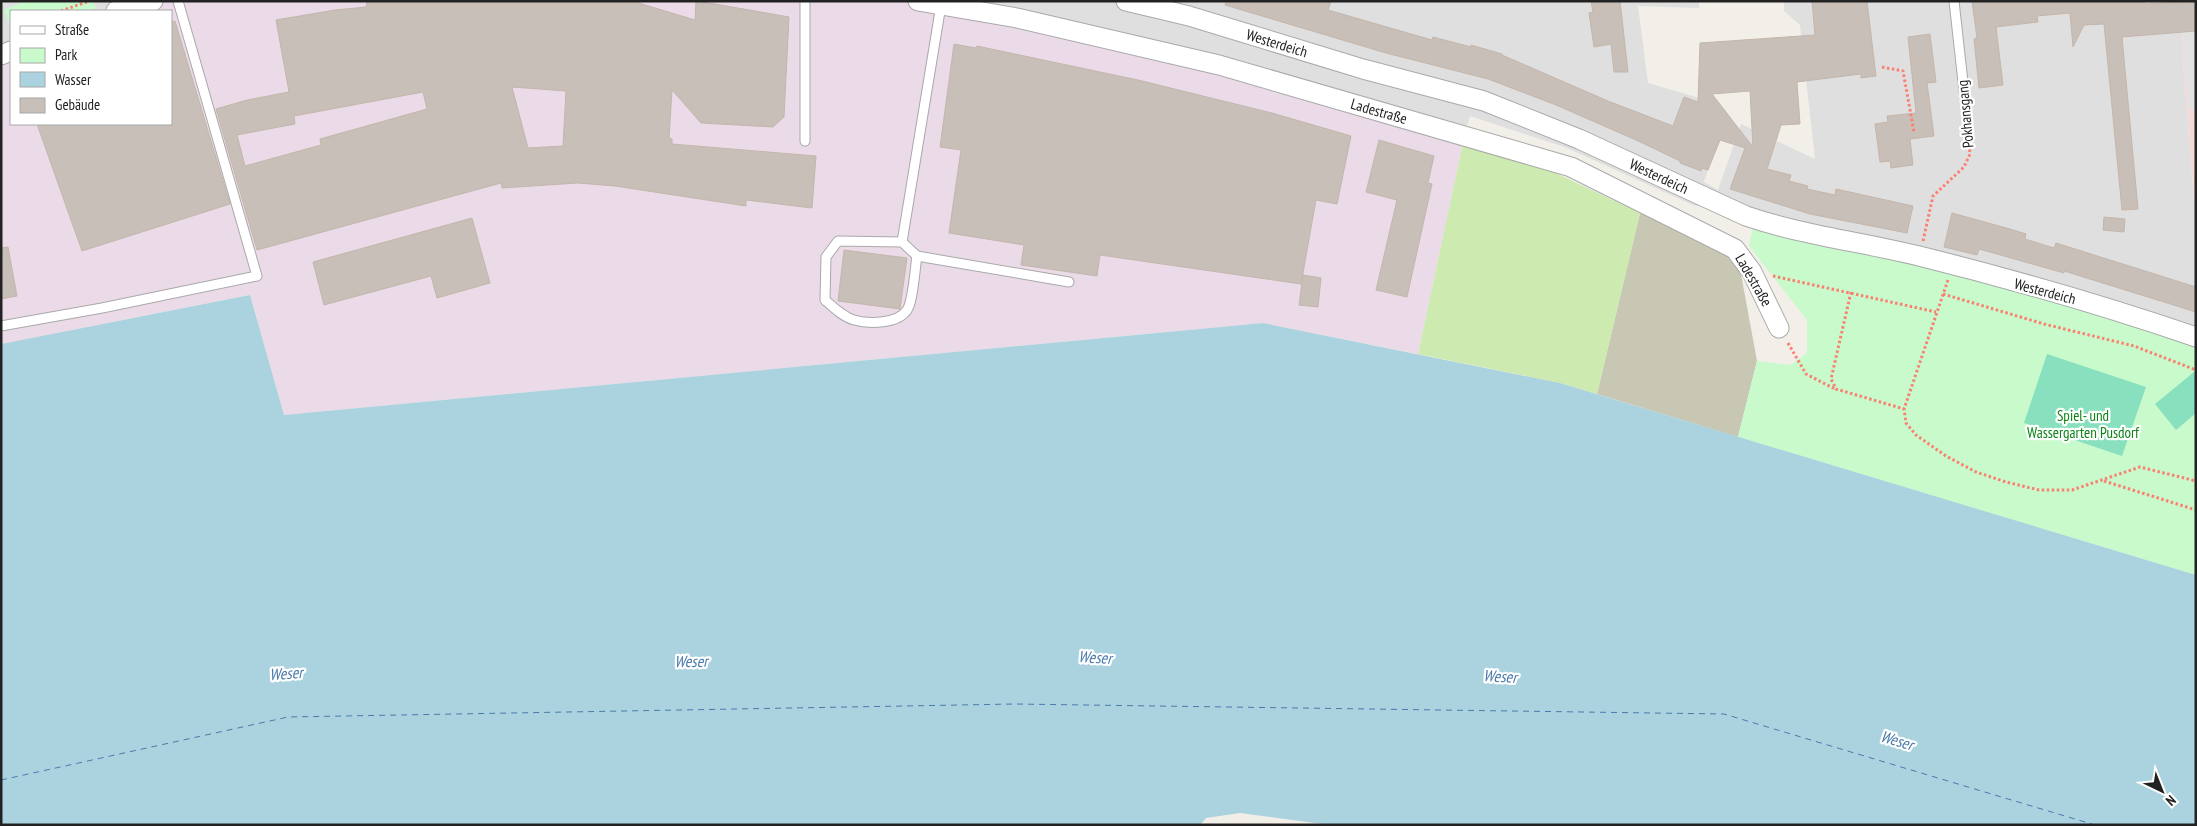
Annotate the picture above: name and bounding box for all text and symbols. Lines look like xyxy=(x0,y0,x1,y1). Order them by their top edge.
legend xyxy=(10,10,172,125)
text: Straße xyxy=(55,20,89,39)
street label: Westerdeich xyxy=(1244,25,1310,61)
text: Park xyxy=(55,45,77,64)
text: Wasser xyxy=(55,70,92,89)
street label: Pokhansgang xyxy=(1953,79,1977,149)
street label: Ladestraße xyxy=(1349,94,1409,128)
text: Gebäude xyxy=(55,95,100,114)
street label: Westerdeich xyxy=(1626,154,1692,198)
street label: Ladestraße xyxy=(1731,250,1777,310)
street label: Westerdeich xyxy=(2012,274,2078,308)
park label: Spiel- und Wassergarten Pusdorf xyxy=(2027,406,2140,442)
water label: Weser xyxy=(1078,646,1115,668)
water label: Weser xyxy=(674,651,710,671)
water label: Weser xyxy=(269,662,306,684)
water label: Weser xyxy=(1483,665,1520,687)
water label: Weser xyxy=(1878,726,1918,755)
north arrow xyxy=(2137,766,2187,816)
text: N xyxy=(2162,791,2180,810)

